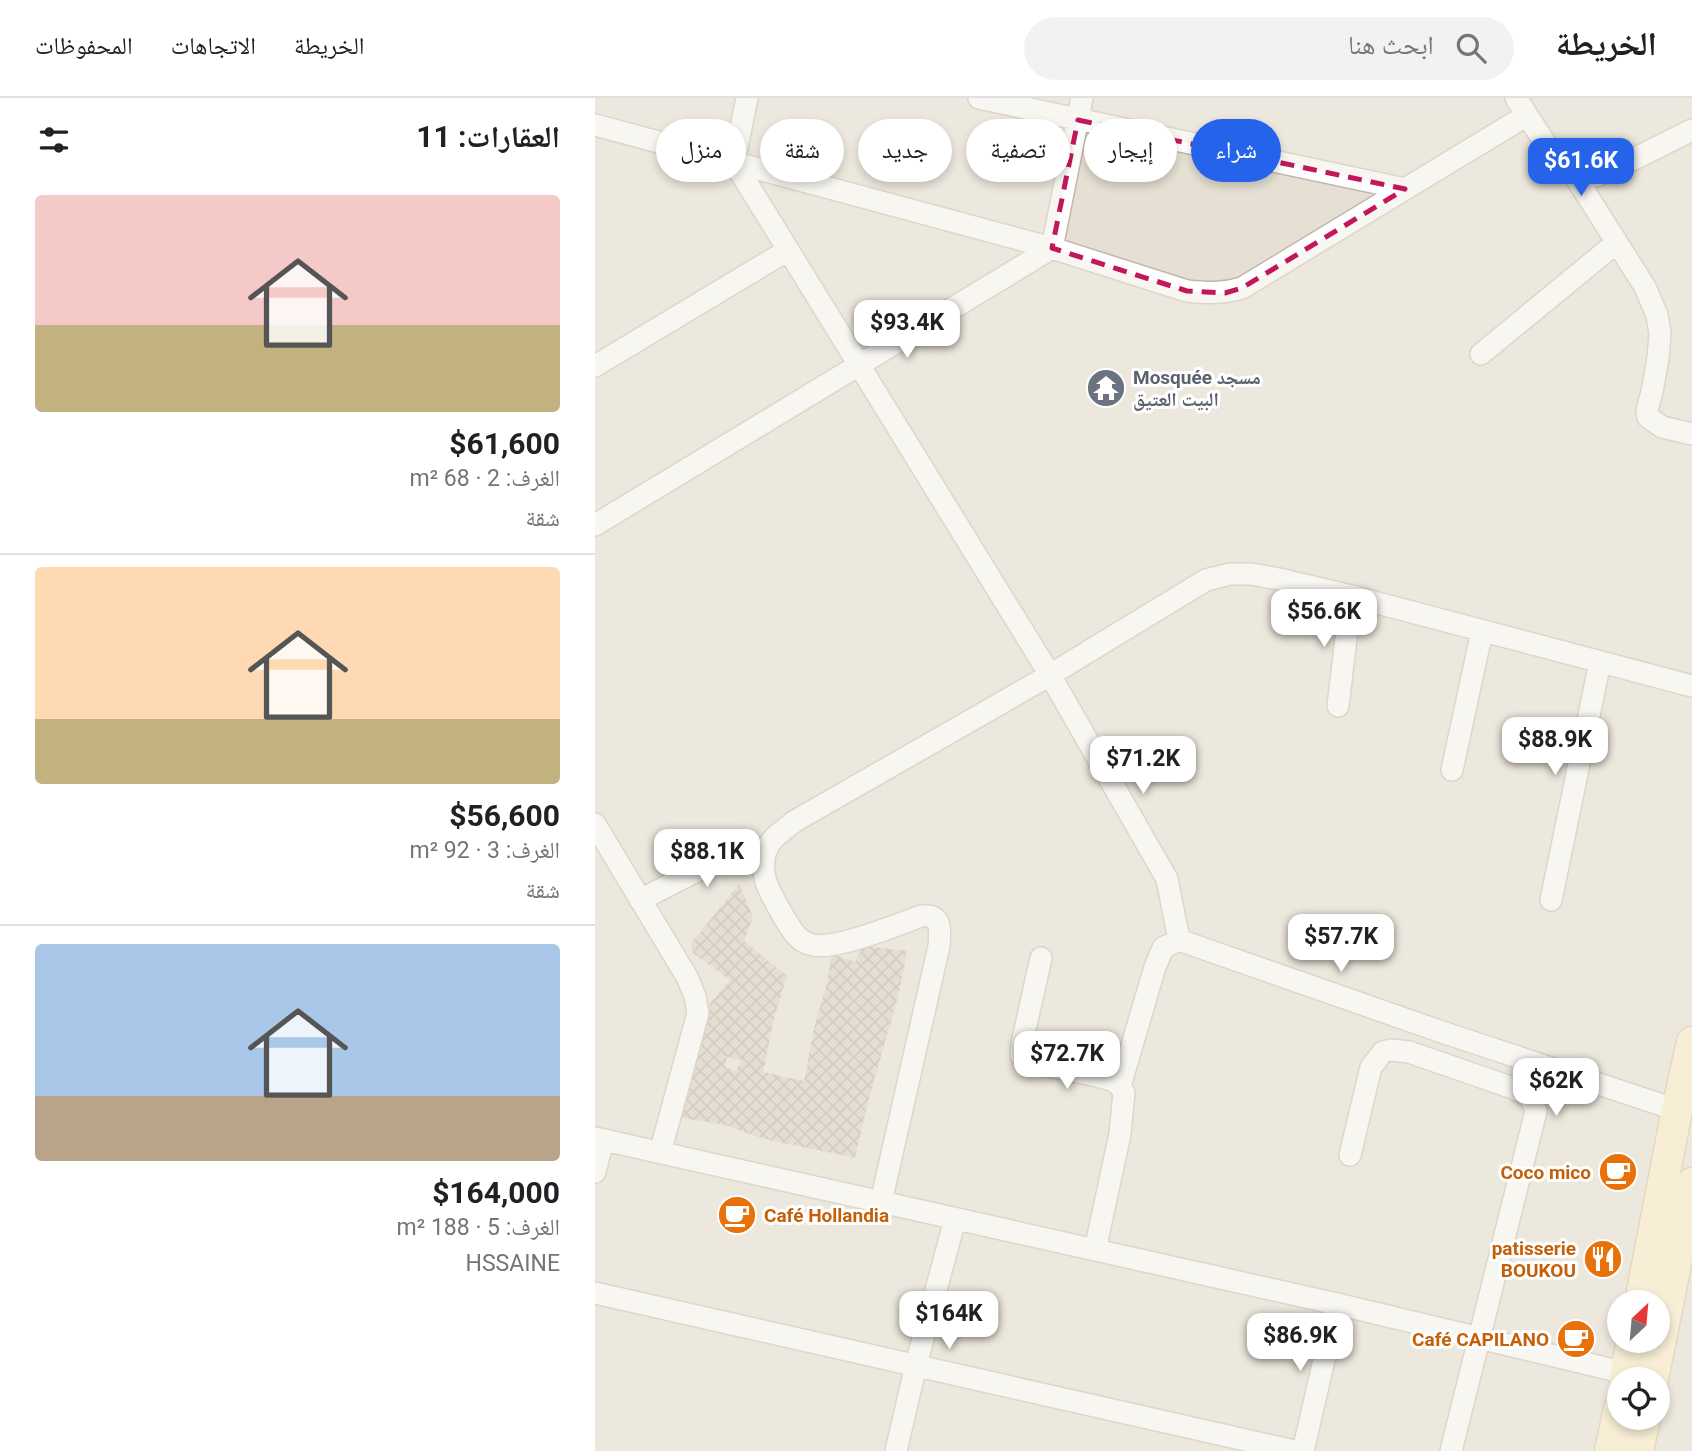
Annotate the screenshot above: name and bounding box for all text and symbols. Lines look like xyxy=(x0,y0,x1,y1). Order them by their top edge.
search box xyxy=(1024,17,1514,80)
text: الخريطة xyxy=(1556,24,1657,63)
icon: search xyxy=(1452,29,1490,67)
text: ابحث هنا xyxy=(1348,30,1434,60)
text: المحفوظات xyxy=(35,32,133,60)
text: الاتجاهات xyxy=(171,32,256,60)
text: الخريطة xyxy=(294,32,365,60)
text: العقارات: 11 xyxy=(416,119,560,154)
chip: منزل xyxy=(656,119,746,182)
chip: شقة xyxy=(760,119,844,182)
chip: جديد xyxy=(858,119,952,182)
chip: تصفية xyxy=(966,119,1070,182)
chip: إيجار xyxy=(1084,119,1177,182)
chip: شراء xyxy=(1191,119,1281,182)
icon: filters xyxy=(35,121,73,159)
pin: $61.6K xyxy=(1524,139,1638,198)
text: $61.6K xyxy=(1544,147,1618,174)
icon: home xyxy=(235,240,361,366)
pin: $93.4K xyxy=(850,300,964,360)
text: $93.4K xyxy=(870,309,944,336)
place label: Mosquée مسجد البيت العتيق xyxy=(1133,366,1261,411)
temple icon: Mosquée مسجد البيت العتيق xyxy=(1085,367,1127,409)
text: $61,600 xyxy=(449,426,560,461)
text: الغرف: 2 · 68 m² xyxy=(410,465,560,492)
text: شقة xyxy=(526,505,560,532)
pin: $56.6K xyxy=(1267,589,1381,649)
text: $56.6K xyxy=(1287,598,1361,625)
icon: home xyxy=(235,612,361,738)
pin: $88.9K xyxy=(1498,718,1612,777)
text: $88.9K xyxy=(1518,726,1592,753)
pin: $71.2K xyxy=(1086,736,1200,796)
text: $71.2K xyxy=(1106,745,1180,772)
text: $56,600 xyxy=(449,798,560,833)
pin: $88.1K xyxy=(650,830,764,889)
text: الغرف: 3 · 92 m² xyxy=(410,837,560,864)
text: $88.1K xyxy=(670,838,744,865)
text: شقة xyxy=(526,877,560,904)
pin: $57.7K xyxy=(1284,914,1398,974)
text: $57.7K xyxy=(1304,923,1378,950)
icon: home xyxy=(235,990,361,1116)
pin: $72.7K xyxy=(1010,1032,1124,1091)
text: $72.7K xyxy=(1030,1040,1104,1067)
pin: $62K xyxy=(1515,1058,1597,1118)
text: $62K xyxy=(1529,1067,1583,1094)
cafe icon: Coco mico xyxy=(1597,1151,1639,1193)
place label: Coco mico xyxy=(1500,1161,1591,1184)
text: $164,000 xyxy=(432,1175,560,1210)
cafe icon: Café Hollandia xyxy=(716,1194,758,1236)
place label: Café Hollandia xyxy=(764,1204,889,1227)
text: الغرف: 5 · 188 m² xyxy=(397,1214,560,1241)
place label: patisserie BOUKOU xyxy=(1492,1237,1576,1282)
restaurant icon: patisserie BOUKOU xyxy=(1582,1238,1624,1280)
text: HSSAINE xyxy=(466,1250,560,1277)
north arrow xyxy=(1607,1290,1669,1353)
map controls xyxy=(1607,1290,1670,1430)
pin: $164K xyxy=(900,1292,998,1351)
text: $164K xyxy=(915,1300,983,1327)
pin: $86.9K xyxy=(1243,1314,1357,1373)
cafe icon: Café CAPILANO xyxy=(1555,1318,1597,1360)
text: $86.9K xyxy=(1263,1322,1337,1349)
place label: Café CAPILANO xyxy=(1412,1328,1549,1351)
button: locate xyxy=(1607,1367,1670,1430)

